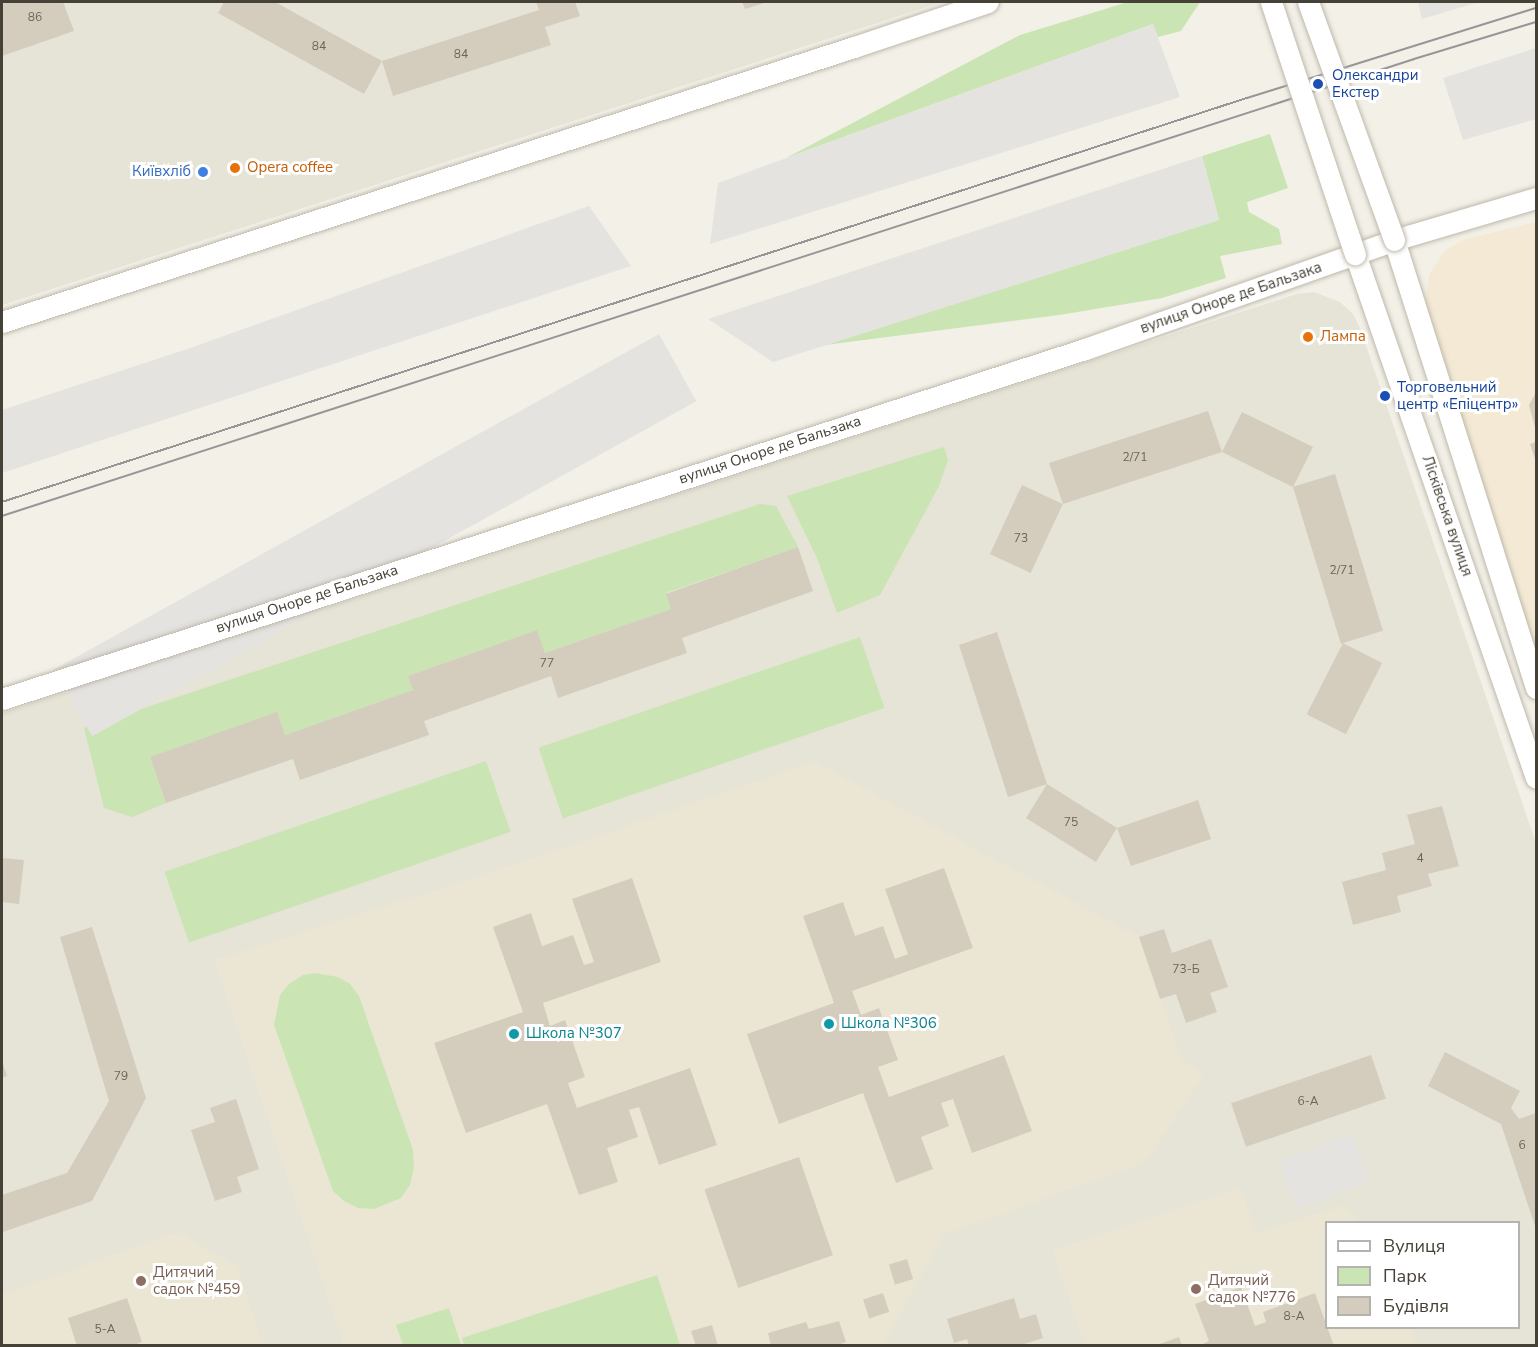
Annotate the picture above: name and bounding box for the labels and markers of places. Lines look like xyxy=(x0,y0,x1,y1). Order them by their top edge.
place label: Олександри Екстер xyxy=(1332,66,1419,101)
marker: Олександри Екстер xyxy=(1309,75,1327,93)
place label: Opera coffee xyxy=(247,159,333,177)
marker: Opera coffee xyxy=(228,161,242,175)
place label: Київхліб xyxy=(132,163,191,181)
marker: Київхліб xyxy=(196,165,210,179)
place label: Лампа xyxy=(1320,328,1366,346)
marker: Лампа xyxy=(1301,330,1315,344)
place label: Торговельний центр «Епіцентр» xyxy=(1397,378,1518,413)
marker: Торговельний центр «Епіцентр» xyxy=(1378,389,1392,403)
place label: Школа №306 xyxy=(841,1015,937,1033)
marker: Школа №306 xyxy=(822,1017,836,1031)
place label: Школа №307 xyxy=(526,1025,622,1043)
marker: Школа №307 xyxy=(507,1027,521,1041)
place label: Дитячий садок №459 xyxy=(153,1263,240,1298)
place label: Дитячий садок №776 xyxy=(1208,1271,1295,1306)
marker: Дитячий садок №459 xyxy=(134,1274,148,1288)
marker: Дитячий садок №776 xyxy=(1189,1282,1203,1296)

